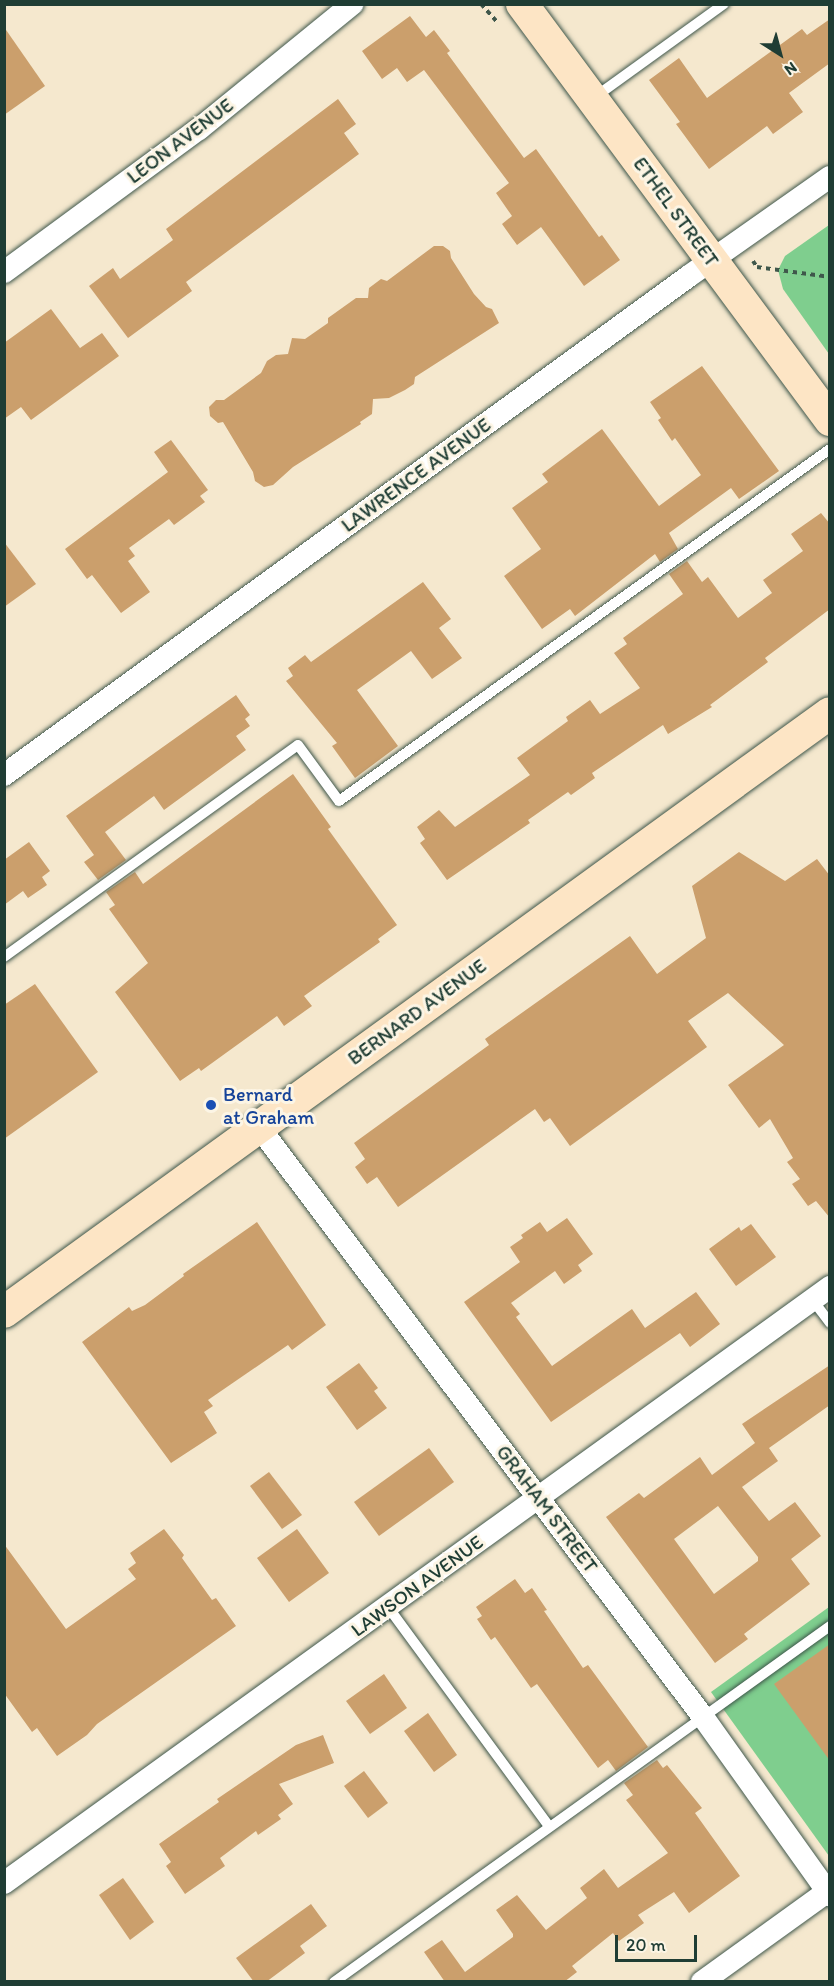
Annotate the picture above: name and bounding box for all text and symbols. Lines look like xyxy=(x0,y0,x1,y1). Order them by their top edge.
north arrow xyxy=(750,24,810,84)
text: N xyxy=(781,58,801,80)
street label: LEON AVENUE xyxy=(122,93,238,189)
street label: ETHEL STREET xyxy=(628,152,724,272)
street label: LAWRENCE AVENUE xyxy=(337,413,495,537)
street label: BERNARD AVENUE xyxy=(343,954,491,1070)
place label: Bernard at Graham xyxy=(223,1082,314,1129)
marker: Bernard at Graham xyxy=(204,1098,218,1112)
street label: GRAHAM STREET xyxy=(491,1440,603,1578)
street label: LAWSON AVENUE xyxy=(347,1530,487,1642)
scale bar xyxy=(618,1923,700,1961)
text: 20 m xyxy=(626,1934,666,1956)

